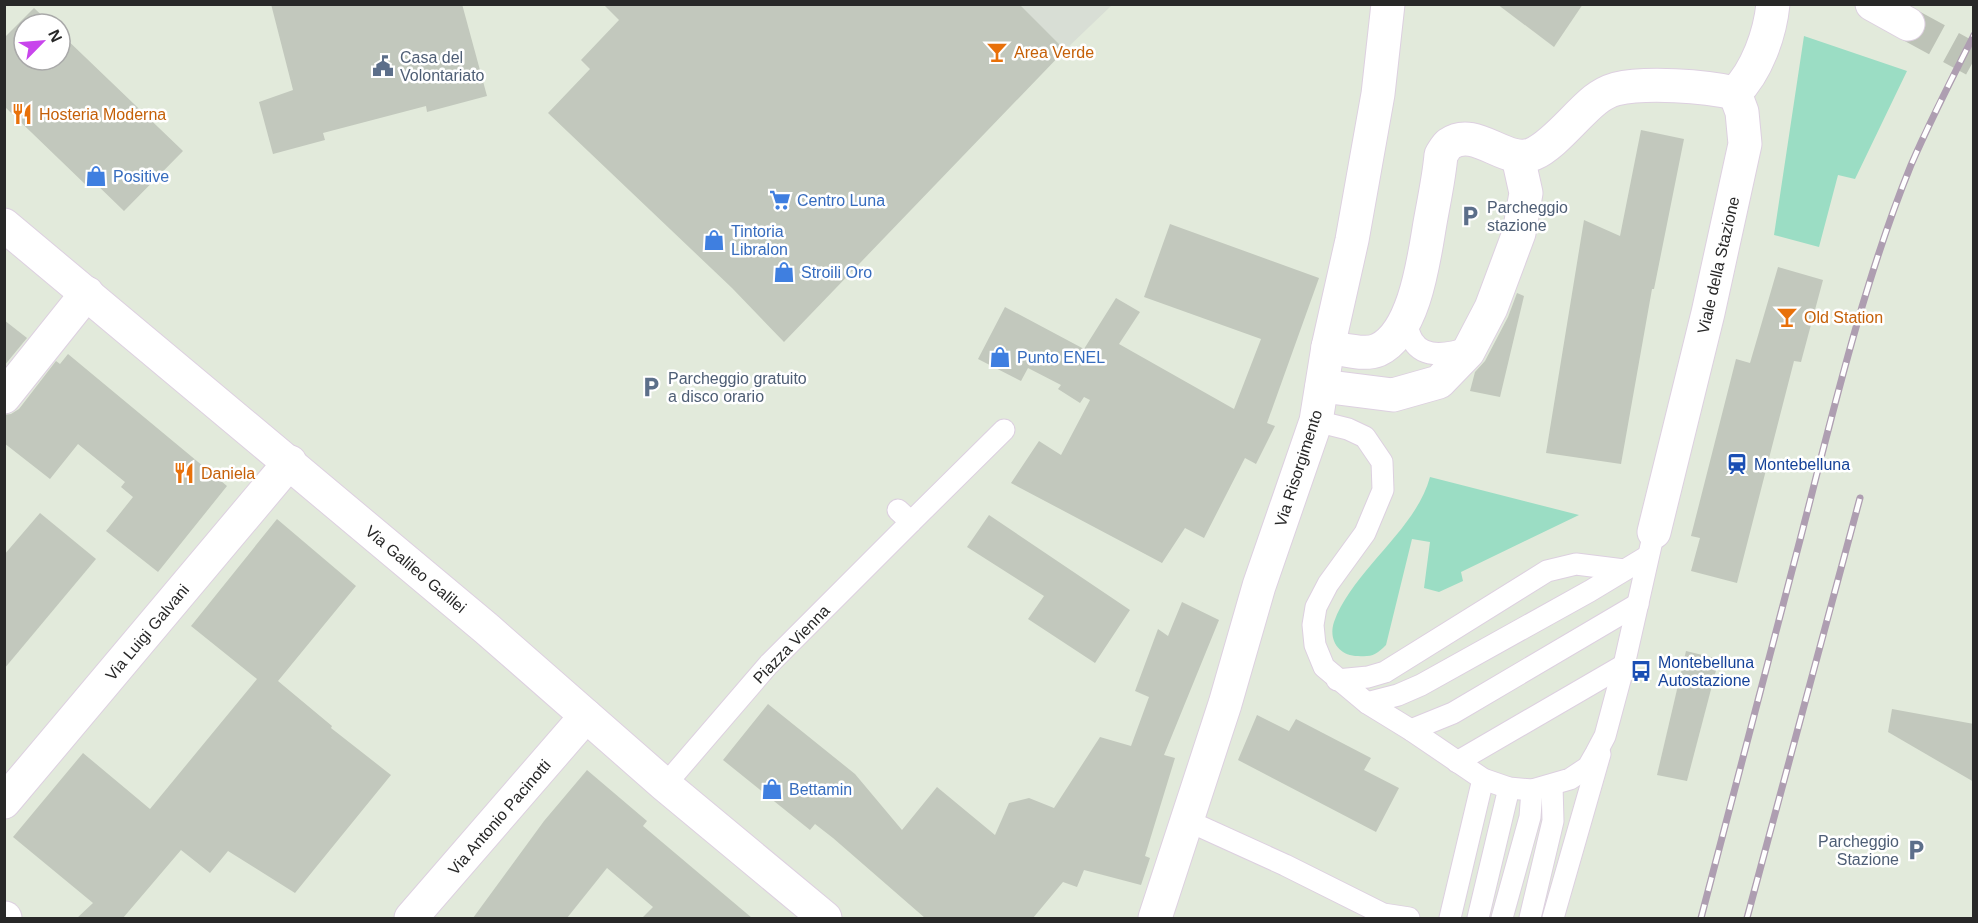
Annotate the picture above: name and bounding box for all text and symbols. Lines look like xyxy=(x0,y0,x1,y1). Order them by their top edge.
north arrow xyxy=(12,12,72,72)
text: N xyxy=(45,27,65,45)
bar icon: Area Verde xyxy=(985,40,1009,64)
place label: Area Verde xyxy=(1014,44,1094,61)
place label: Casa del Volontariato xyxy=(400,49,485,84)
public building icon: Casa del Volontariato xyxy=(371,54,395,78)
restaurant icon: Hosteria Moderna xyxy=(10,102,34,126)
place label: Hosteria Moderna xyxy=(39,106,166,123)
shop icon: Positive xyxy=(84,164,108,188)
place label: Positive xyxy=(113,168,169,185)
supermarket icon: Centro Luna xyxy=(768,188,792,212)
place label: Centro Luna xyxy=(797,192,885,209)
street label: Viale della Stazione xyxy=(1694,195,1743,335)
place label: Parcheggio stazione xyxy=(1487,199,1568,234)
parking icon: Parcheggio stazione xyxy=(1458,204,1482,228)
place label: Tintoria Libralon xyxy=(731,223,788,258)
shop icon: Tintoria Libralon xyxy=(702,228,726,252)
shop icon: Stroili Oro xyxy=(772,260,796,284)
place label: Stroili Oro xyxy=(801,264,872,281)
bar icon: Old Station xyxy=(1775,305,1799,329)
place label: Old Station xyxy=(1804,309,1883,326)
shop icon: Punto ENEL xyxy=(988,345,1012,369)
place label: Punto ENEL xyxy=(1017,349,1105,366)
place label: Parcheggio gratuito a disco orario xyxy=(668,370,807,405)
parking icon: Parcheggio gratuito a disco orario xyxy=(639,375,663,399)
street label: Via Risorgimento xyxy=(1272,408,1325,529)
station icon: Montebelluna xyxy=(1725,452,1749,476)
place label: Montebelluna xyxy=(1754,456,1850,473)
restaurant icon: Daniela xyxy=(172,461,196,485)
place label: Daniela xyxy=(201,465,255,482)
street label: Via Galileo Galilei xyxy=(362,522,469,616)
street label: Via Luigi Galvani xyxy=(102,581,192,684)
street label: Piazza Vienna xyxy=(750,602,833,687)
place label: Montebelluna Autostazione xyxy=(1658,654,1754,689)
bus stop icon: Montebelluna Autostazione xyxy=(1629,659,1653,683)
street label: Via Antonio Pacinotti xyxy=(445,756,554,878)
shop icon: Bettamin xyxy=(760,777,784,801)
place label: Bettamin xyxy=(789,781,852,798)
place label: Parcheggio Stazione xyxy=(1818,833,1899,868)
parking icon: Parcheggio Stazione xyxy=(1904,838,1928,862)

